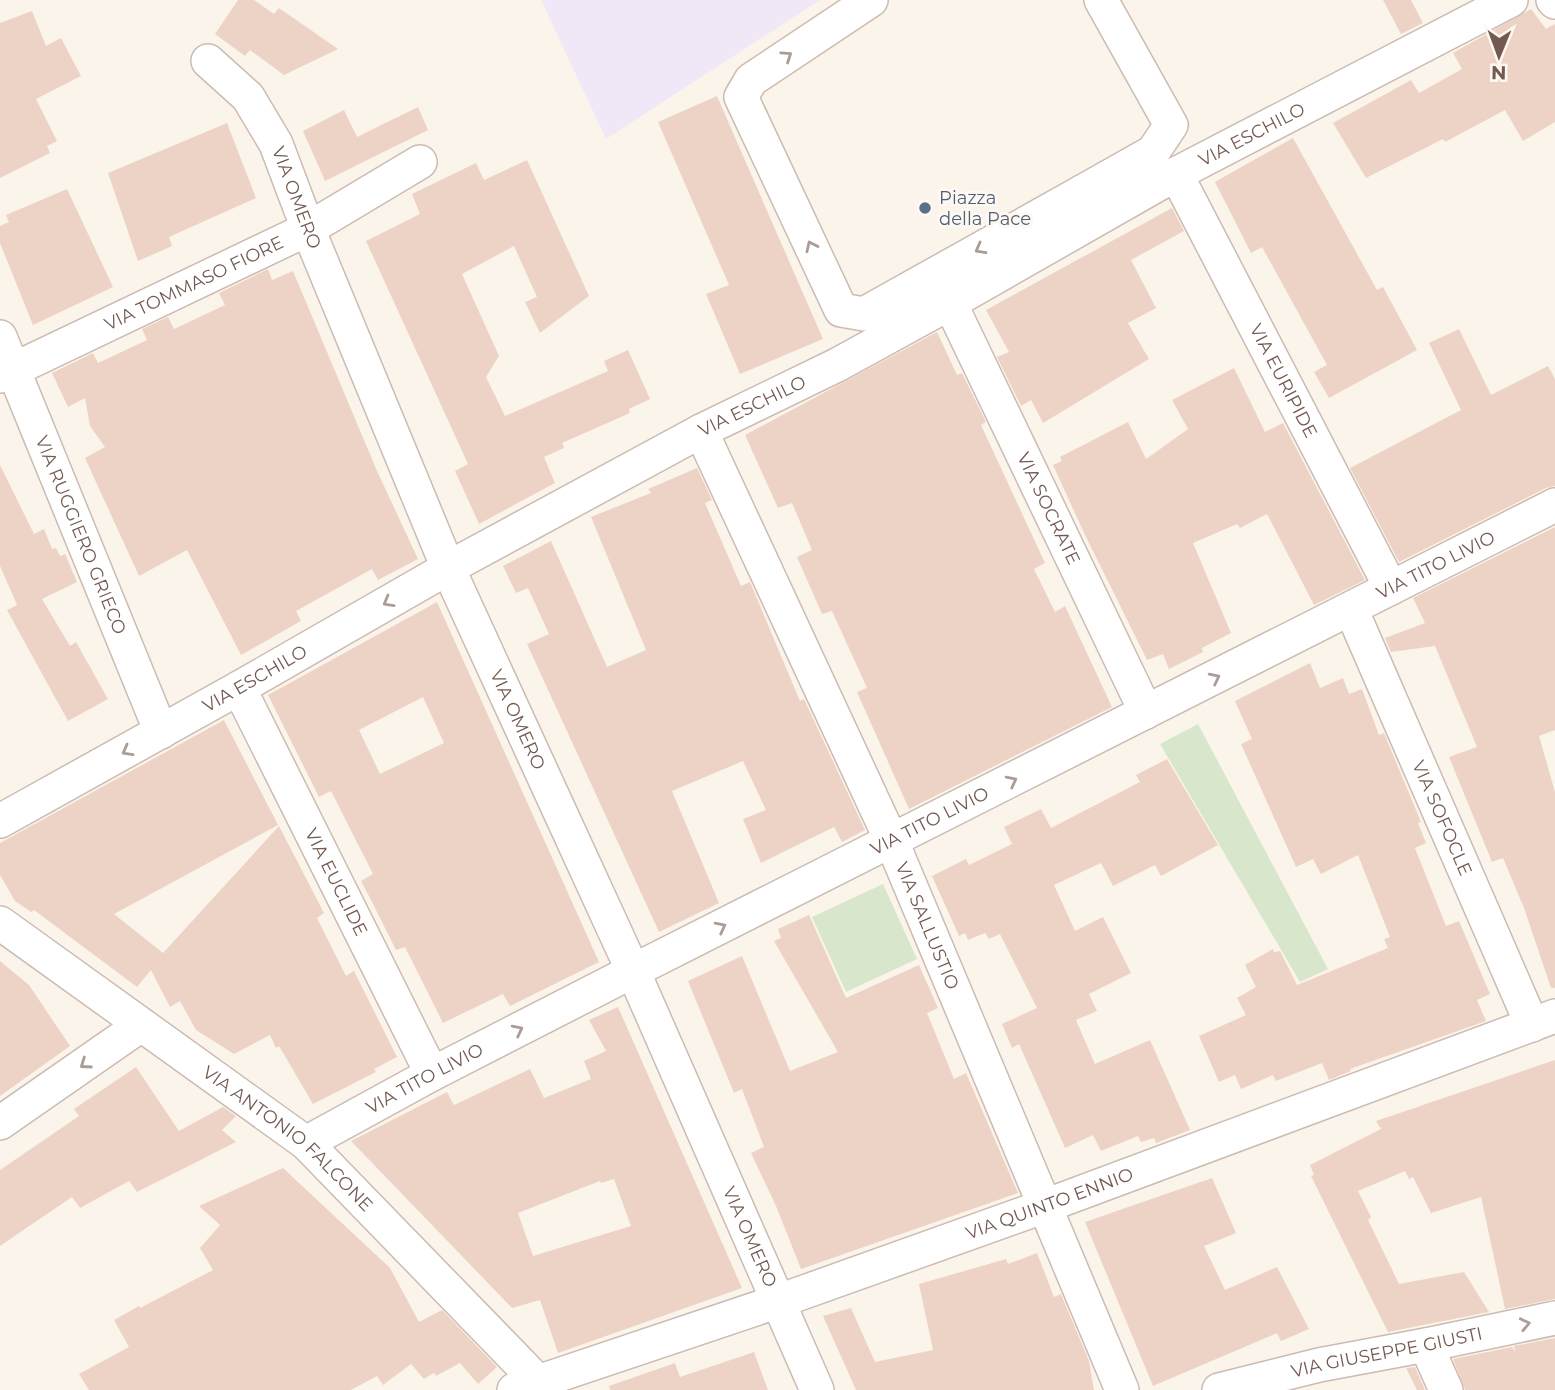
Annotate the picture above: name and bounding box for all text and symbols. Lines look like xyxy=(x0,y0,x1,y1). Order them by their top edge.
north arrow xyxy=(1464,21,1534,91)
one-way arrow xyxy=(780,51,793,64)
text: N xyxy=(1491,61,1507,84)
street label: VIA ESCHILO xyxy=(1195,98,1309,171)
street label: VIA OMERO xyxy=(267,143,326,252)
place label: Piazza della Pace xyxy=(939,187,1031,230)
marker: Piazza della Pace xyxy=(917,200,933,216)
street label: VIA TOMMASO FIORE xyxy=(101,231,287,336)
one-way arrow xyxy=(805,240,819,253)
one-way arrow xyxy=(975,241,987,254)
street label: VIA EURIPIDE xyxy=(1245,320,1322,441)
street label: VIA ESCHILO xyxy=(695,371,809,442)
street label: VIA RUGGIERO GRIECO xyxy=(30,433,131,638)
street label: VIA SOCRATE xyxy=(1012,449,1085,568)
street label: VIA TITO LIVIO xyxy=(1373,526,1499,604)
one-way arrow xyxy=(383,594,396,607)
street label: VIA ESCHILO xyxy=(199,640,311,717)
street label: VIA OMERO xyxy=(485,666,550,773)
one-way arrow xyxy=(1207,672,1220,686)
one-way arrow xyxy=(121,743,134,756)
street label: VIA SOFOCLE xyxy=(1407,757,1477,879)
one-way arrow xyxy=(1005,775,1017,789)
street label: VIA TITO LIVIO xyxy=(867,782,993,860)
street label: VIA EUCLIDE xyxy=(300,825,372,940)
street label: VIA SALLUSTIO xyxy=(891,859,964,993)
one-way arrow xyxy=(714,922,726,936)
one-way arrow xyxy=(511,1025,523,1039)
street label: VIA TITO LIVIO xyxy=(362,1039,487,1119)
one-way arrow xyxy=(80,1056,93,1068)
street label: VIA ANTONIO FALCONE xyxy=(198,1061,377,1216)
street label: VIA QUINTO ENNIO xyxy=(963,1163,1136,1244)
street label: VIA OMERO xyxy=(718,1183,782,1291)
one-way arrow xyxy=(1519,1318,1531,1332)
street label: VIA GIUSEPPE GIUSTI xyxy=(1289,1322,1484,1383)

